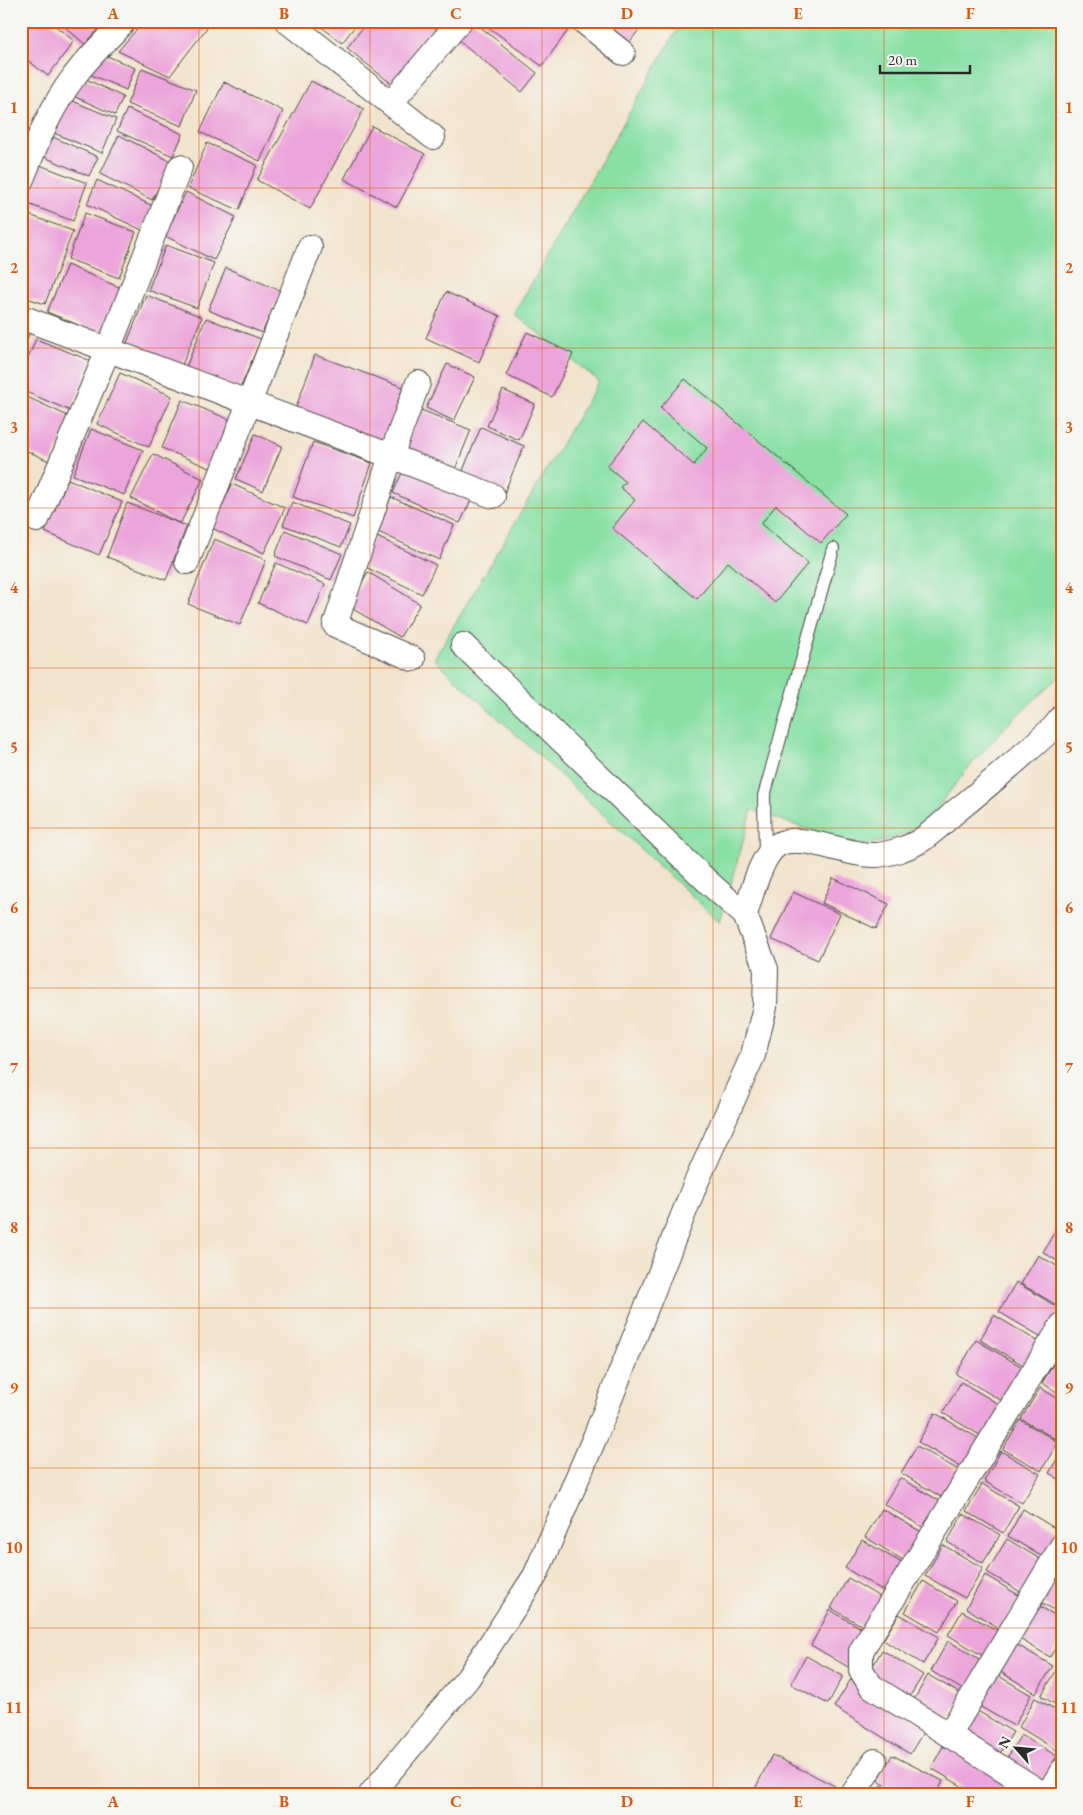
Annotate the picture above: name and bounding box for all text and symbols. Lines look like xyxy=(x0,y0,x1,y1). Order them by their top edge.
text: A xyxy=(106,3,119,24)
text: B xyxy=(279,3,289,24)
text: C xyxy=(450,3,462,24)
text: D xyxy=(621,3,633,24)
text: E xyxy=(793,3,803,24)
text: F xyxy=(966,3,975,24)
scale bar xyxy=(880,42,970,74)
text: 20 m xyxy=(888,50,917,69)
text: 1 xyxy=(10,97,18,118)
text: 1 xyxy=(1065,97,1073,118)
text: 2 xyxy=(10,257,19,278)
text: 2 xyxy=(1065,257,1074,278)
text: 3 xyxy=(10,417,18,438)
text: 3 xyxy=(1065,417,1073,438)
text: 4 xyxy=(10,577,19,598)
text: 4 xyxy=(1065,577,1074,598)
text: 5 xyxy=(10,737,18,758)
text: 5 xyxy=(1065,737,1073,758)
text: 6 xyxy=(10,897,19,918)
text: 6 xyxy=(1065,897,1074,918)
text: 7 xyxy=(10,1057,19,1078)
text: 7 xyxy=(1065,1057,1074,1078)
text: 8 xyxy=(10,1217,18,1238)
text: 8 xyxy=(1065,1217,1073,1238)
text: 9 xyxy=(10,1377,19,1398)
text: 9 xyxy=(1065,1377,1074,1398)
text: 10 xyxy=(6,1537,23,1558)
text: 10 xyxy=(1061,1537,1078,1558)
text: 11 xyxy=(6,1697,22,1718)
text: 11 xyxy=(1061,1697,1077,1718)
north arrow xyxy=(990,1722,1040,1772)
text: N xyxy=(994,1732,1015,1751)
text: A xyxy=(106,1791,119,1812)
text: B xyxy=(279,1791,289,1812)
text: C xyxy=(450,1791,462,1812)
text: D xyxy=(621,1791,633,1812)
text: E xyxy=(793,1791,803,1812)
text: F xyxy=(966,1791,975,1812)

